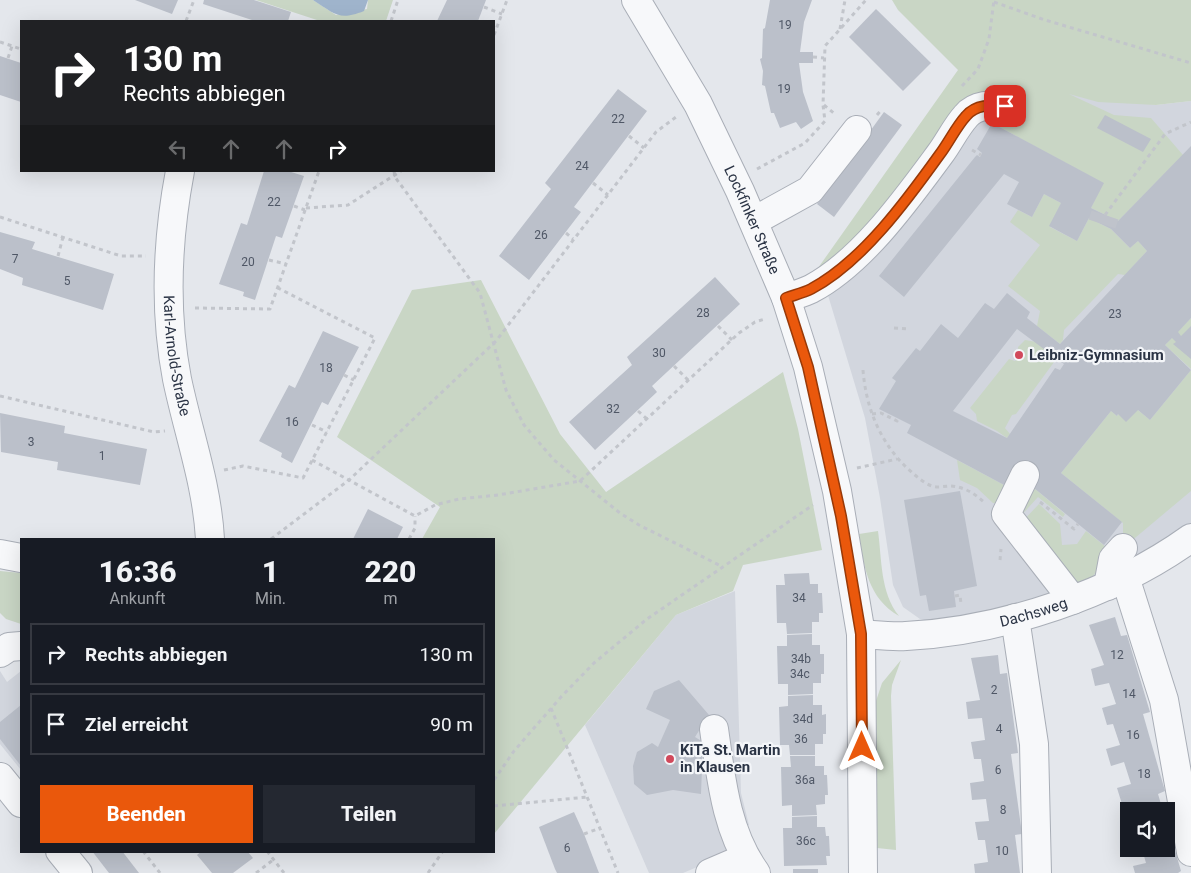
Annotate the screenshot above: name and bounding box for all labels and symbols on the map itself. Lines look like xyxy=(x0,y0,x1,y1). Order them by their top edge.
house number: 19 xyxy=(778,18,792,32)
house number: 19 xyxy=(777,82,791,96)
pin xyxy=(984,85,1026,127)
house number: 22 xyxy=(611,112,625,126)
house number: 24 xyxy=(575,159,589,173)
street label: Lockfinker Straße xyxy=(720,163,784,277)
house number: 22 xyxy=(267,195,281,209)
house number: 26 xyxy=(534,228,548,242)
house number: 7 xyxy=(12,252,19,266)
house number: 20 xyxy=(241,255,255,269)
house number: 5 xyxy=(64,274,71,288)
street label: Karl-Arnold-Straße xyxy=(160,295,194,418)
house number: 28 xyxy=(696,306,710,320)
house number: 23 xyxy=(1108,307,1122,321)
house number: 30 xyxy=(652,346,666,360)
place label: Leibniz-Gymnasium xyxy=(1029,346,1164,364)
marker: Leibniz-Gymnasium xyxy=(1013,349,1025,361)
house number: 18 xyxy=(319,361,333,375)
house number: 32 xyxy=(606,402,620,416)
house number: 16 xyxy=(285,415,299,429)
house number: 3 xyxy=(28,435,34,449)
house number: 1 xyxy=(99,449,105,463)
house number: 34 xyxy=(792,591,806,605)
street label: Dachsweg xyxy=(998,594,1070,631)
house number: 12 xyxy=(1110,648,1124,662)
house number: 34b xyxy=(791,652,811,666)
house number: 34c xyxy=(790,667,810,681)
house number: 2 xyxy=(991,683,998,697)
house number: 14 xyxy=(1122,687,1136,701)
house number: 34d xyxy=(793,712,813,726)
position arrow xyxy=(835,720,887,772)
house number: 4 xyxy=(996,722,1003,736)
house number: 16 xyxy=(1126,728,1140,742)
house number: 36 xyxy=(794,732,808,746)
place label: KiTa St. Martin in Klausen xyxy=(680,741,780,776)
marker: KiTa St. Martin in Klausen xyxy=(664,753,676,765)
house number: 6 xyxy=(995,763,1002,777)
house number: 18 xyxy=(1137,767,1151,781)
house number: 36a xyxy=(795,773,815,787)
house number: 8 xyxy=(1000,803,1007,817)
house number: 36c xyxy=(796,834,816,848)
house number: 6 xyxy=(564,841,571,855)
house number: 10 xyxy=(995,844,1009,858)

